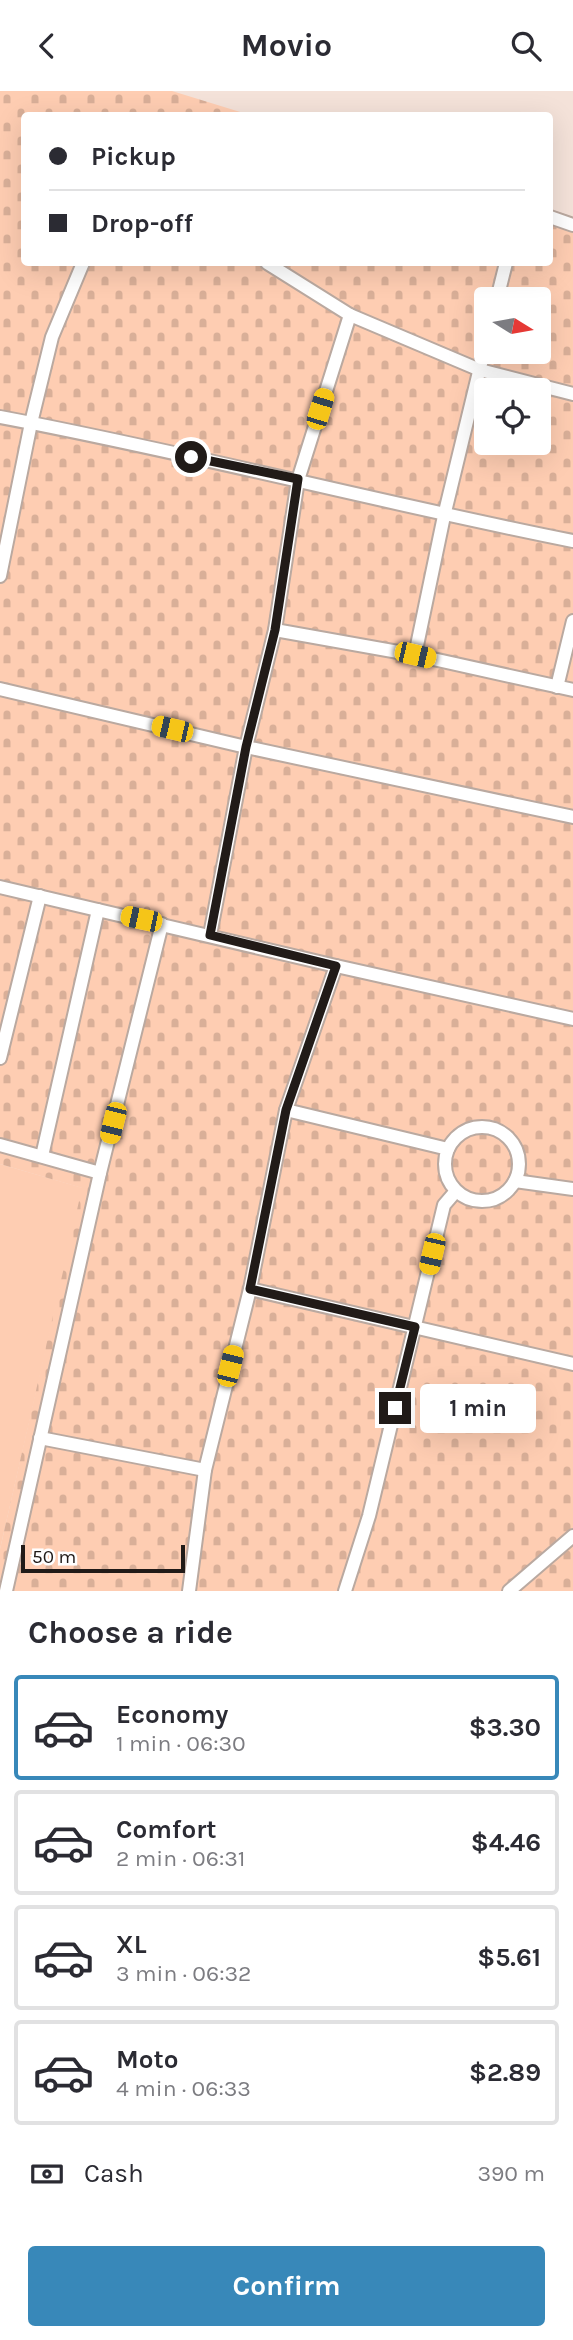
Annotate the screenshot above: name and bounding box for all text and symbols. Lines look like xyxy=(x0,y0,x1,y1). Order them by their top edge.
icon: back xyxy=(28,27,66,65)
text: Movio xyxy=(241,27,332,64)
icon: search xyxy=(507,27,545,65)
text: Pickup xyxy=(91,141,176,172)
text: Drop-off xyxy=(91,208,193,239)
north arrow xyxy=(474,287,551,364)
map controls xyxy=(474,287,551,455)
button: locate xyxy=(474,378,551,455)
car xyxy=(304,386,337,432)
route start xyxy=(175,441,207,473)
car xyxy=(393,640,438,670)
car xyxy=(150,714,195,744)
car xyxy=(119,904,164,934)
car xyxy=(98,1100,129,1146)
car xyxy=(418,1231,447,1277)
car xyxy=(215,1343,246,1389)
callout: 1 min xyxy=(420,1383,535,1433)
route end xyxy=(379,1392,411,1424)
text: 1 min xyxy=(449,1395,507,1422)
scale bar xyxy=(21,1542,186,1574)
text: 50 m xyxy=(32,1546,76,1568)
text: Choose a ride xyxy=(28,1614,233,1651)
icon: car xyxy=(32,1696,95,1759)
text: Economy xyxy=(116,1699,228,1730)
text: $3.30 xyxy=(469,1712,541,1743)
text: 1 min · 06:30 xyxy=(116,1730,246,1757)
icon: car xyxy=(32,1811,95,1874)
text: Comfort xyxy=(116,1814,217,1845)
text: $4.46 xyxy=(471,1827,541,1858)
text: 2 min · 06:31 xyxy=(116,1845,245,1872)
icon: car xyxy=(32,1926,95,1989)
text: XL xyxy=(116,1929,147,1960)
text: $5.61 xyxy=(477,1942,541,1973)
text: 3 min · 06:32 xyxy=(116,1960,251,1987)
icon: car xyxy=(32,2041,95,2104)
text: Moto xyxy=(116,2044,178,2075)
text: $2.89 xyxy=(469,2057,541,2088)
text: 4 min · 06:33 xyxy=(116,2075,251,2102)
icon: cash xyxy=(28,2155,66,2193)
text: Cash xyxy=(84,2158,144,2189)
text: 390 m xyxy=(477,2160,545,2187)
button: Confirm xyxy=(28,2246,545,2326)

